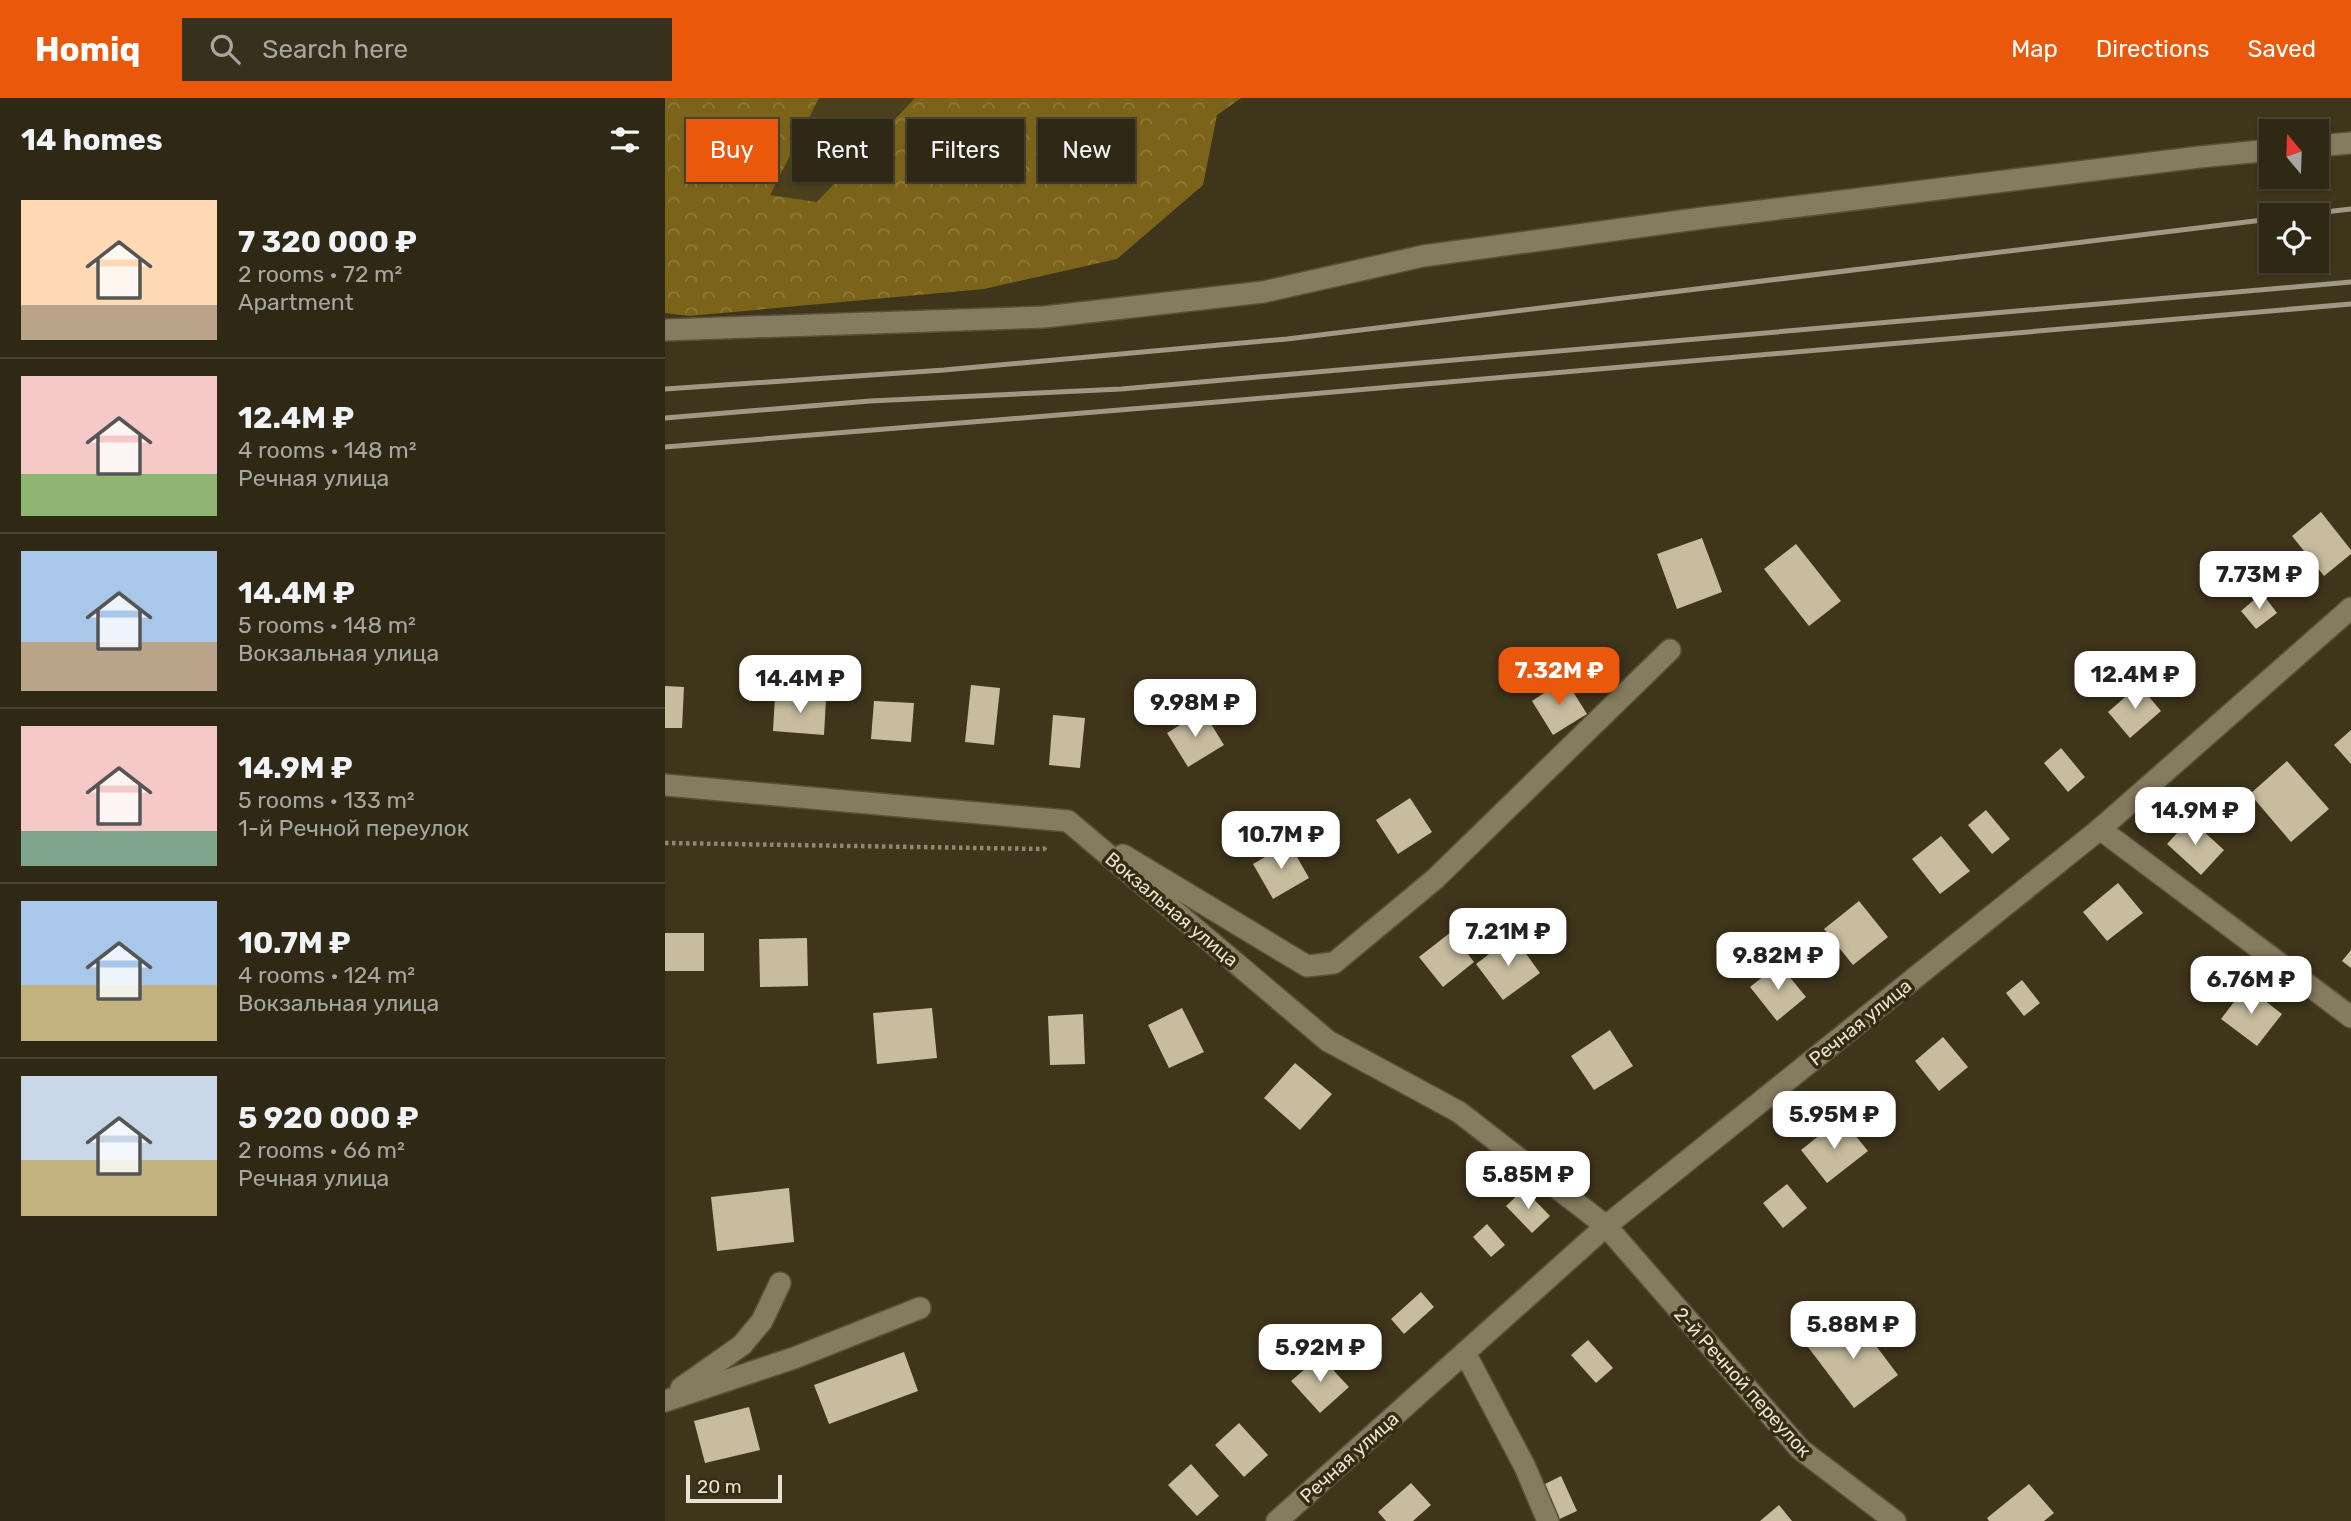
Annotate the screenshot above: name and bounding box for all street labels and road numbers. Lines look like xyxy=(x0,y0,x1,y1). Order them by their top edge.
street label: Вокзальная улица xyxy=(1101,847,1243,972)
street label: Речная улица xyxy=(1804,974,1916,1071)
street label: 2-й Речной переулок xyxy=(1669,1303,1816,1462)
street label: Речная улица xyxy=(1295,1407,1403,1508)

